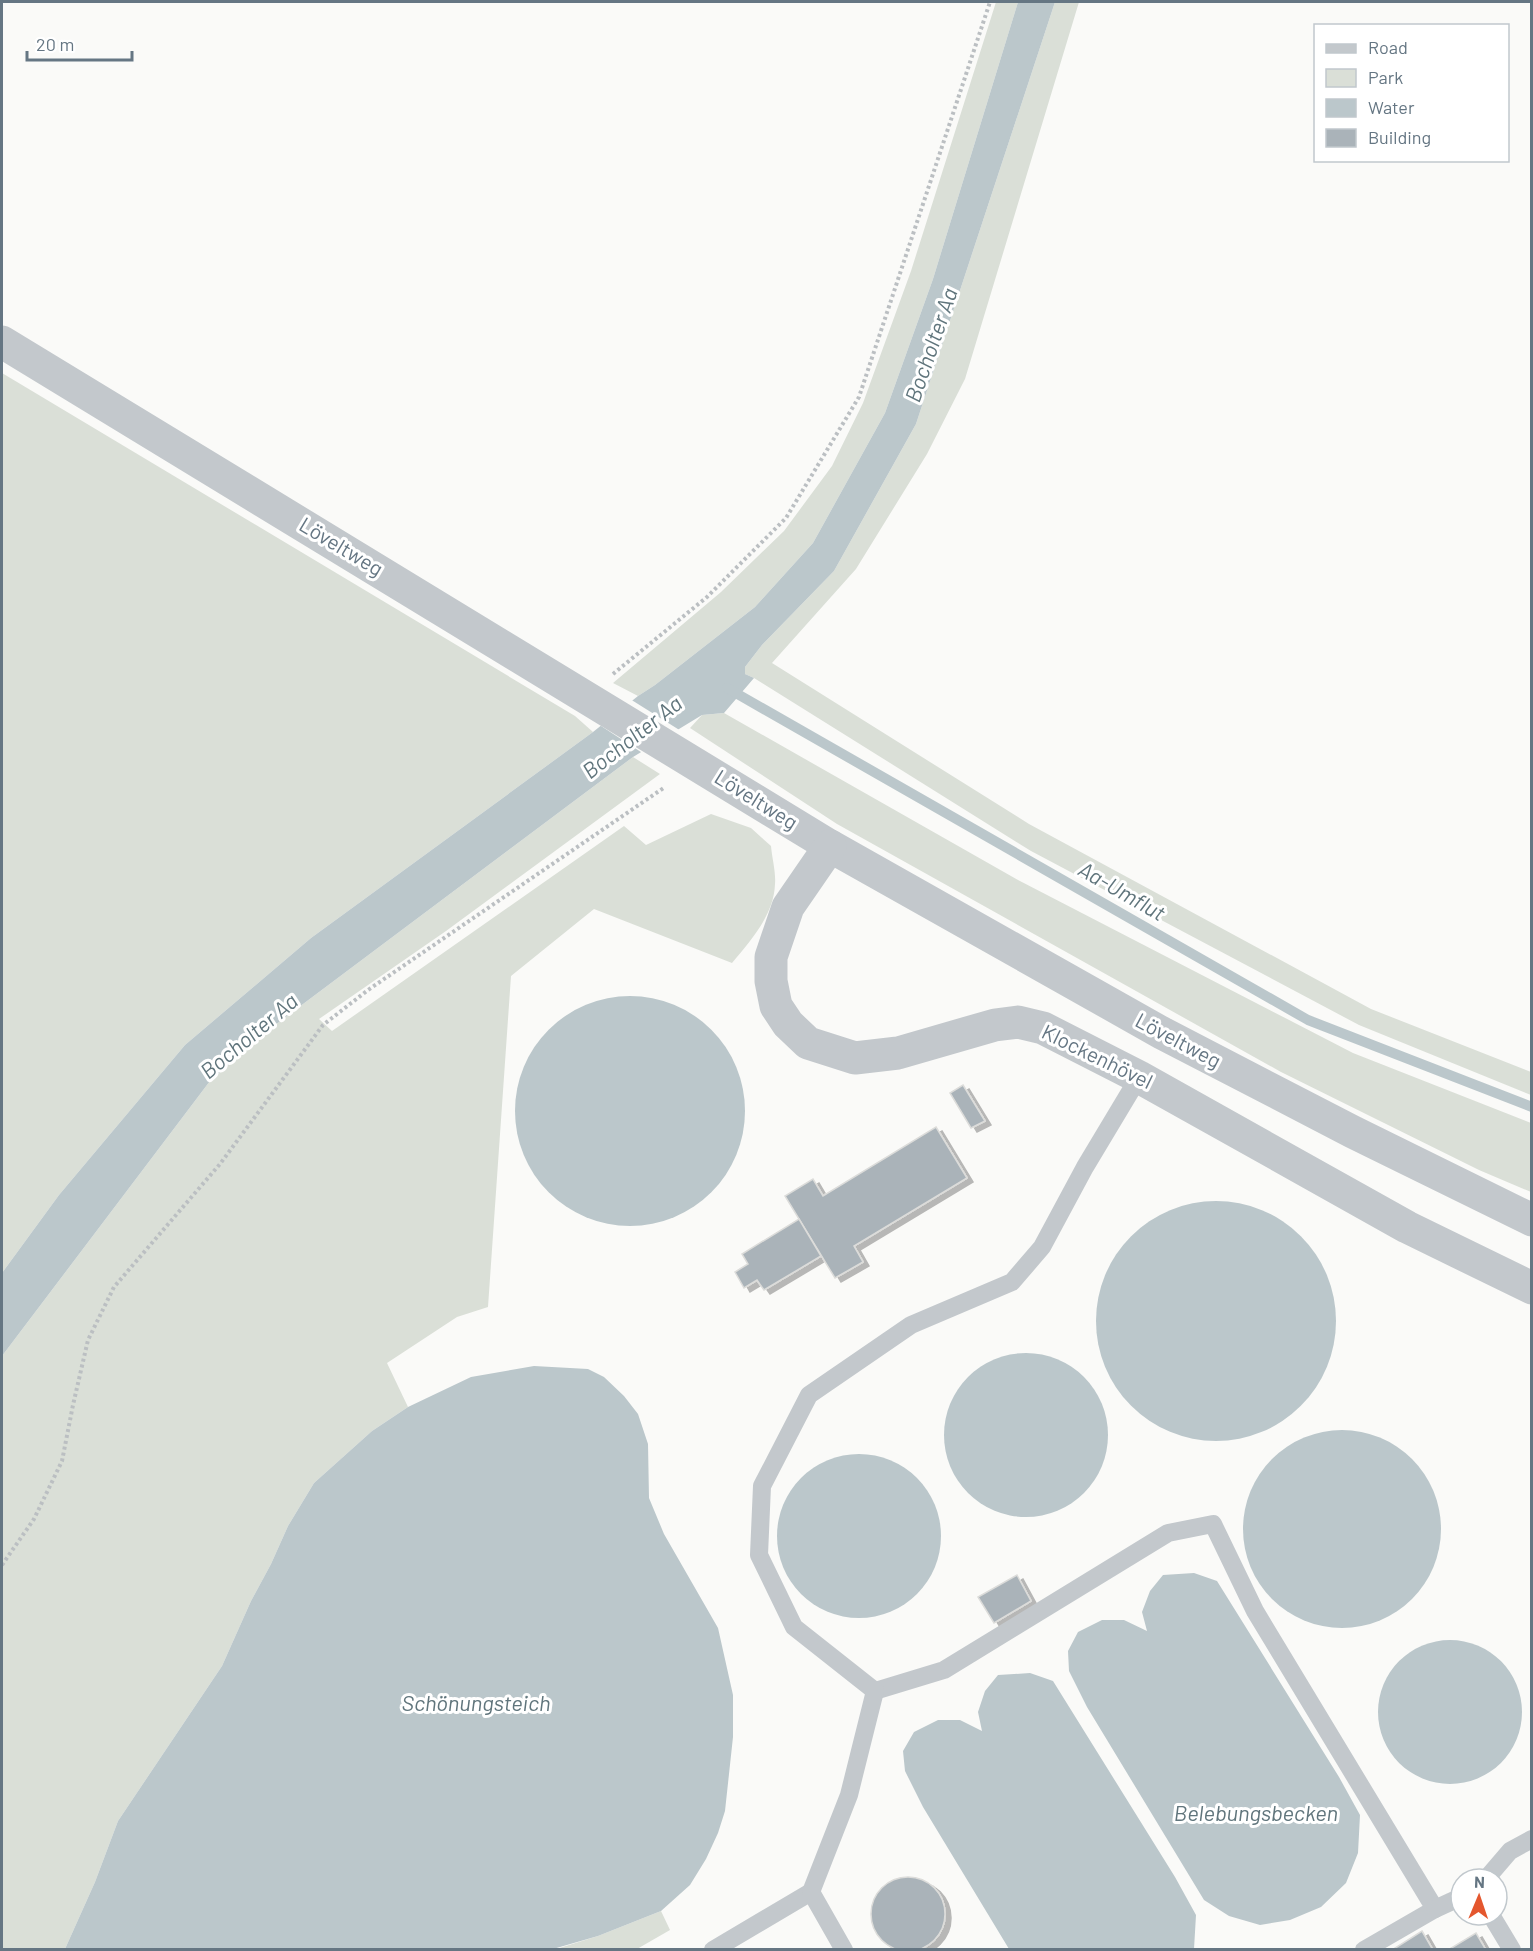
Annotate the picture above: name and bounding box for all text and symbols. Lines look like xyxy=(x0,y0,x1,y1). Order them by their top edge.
scale bar xyxy=(27,24,132,62)
legend xyxy=(1314,24,1509,162)
text: 20 m xyxy=(36,33,74,55)
text: Road xyxy=(1368,36,1408,58)
text: Park xyxy=(1368,66,1403,88)
text: Water xyxy=(1368,96,1415,118)
text: Building xyxy=(1368,126,1431,148)
water label: Bocholter Aa xyxy=(898,284,962,405)
street label: Löveltweg xyxy=(295,511,388,580)
water label: Bocholter Aa xyxy=(577,689,686,783)
street label: Löveltweg xyxy=(711,763,803,834)
water label: Aa-Umflut xyxy=(1075,855,1171,925)
water label: Bocholter Aa xyxy=(194,987,302,1083)
street label: Löveltweg xyxy=(1132,1007,1226,1073)
street label: Klockenhövel xyxy=(1038,1018,1157,1093)
water label: Schönungsteich xyxy=(401,1689,551,1715)
water label: Belebungsbecken xyxy=(1174,1799,1338,1825)
north arrow xyxy=(1449,1867,1509,1927)
text: N xyxy=(1474,1872,1485,1891)

